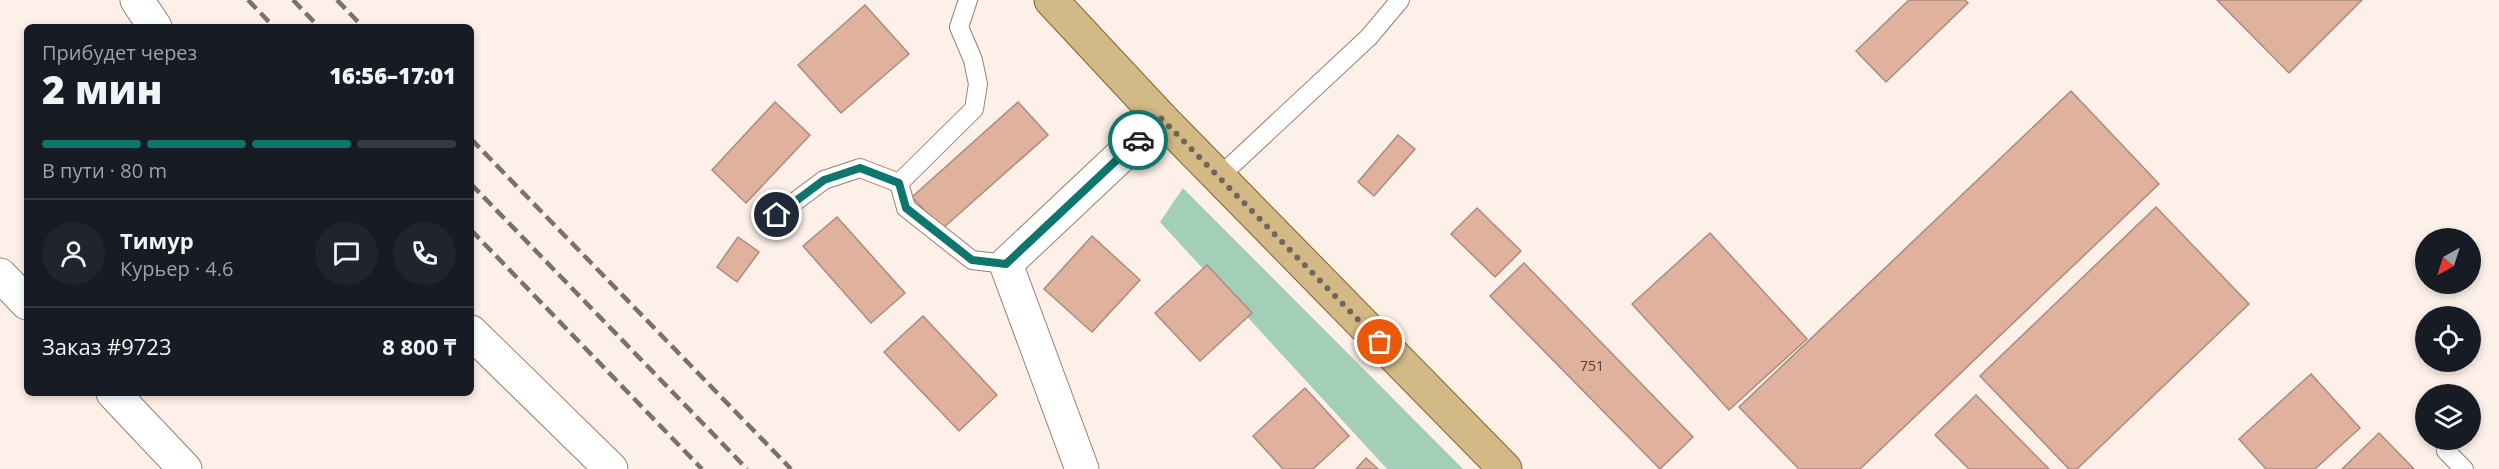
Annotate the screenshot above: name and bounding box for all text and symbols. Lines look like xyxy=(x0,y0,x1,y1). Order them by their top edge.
text: Прибудет через xyxy=(42,39,197,66)
text: 16:56–17:01 xyxy=(329,60,456,90)
text: 2 мин xyxy=(42,62,162,115)
courier xyxy=(1108,110,1168,170)
icon: car xyxy=(1122,124,1155,157)
text: В пути · 80 m xyxy=(42,157,167,184)
pin xyxy=(751,189,802,240)
icon: home xyxy=(760,198,793,231)
button: person xyxy=(42,222,105,285)
button: chat xyxy=(315,222,378,285)
button: phone xyxy=(393,222,456,285)
text: Тимур xyxy=(120,225,194,255)
north arrow xyxy=(2415,228,2481,294)
map controls xyxy=(2415,228,2481,450)
text: Курьер · 4.6 xyxy=(120,255,234,282)
button: locate xyxy=(2415,306,2481,372)
pin xyxy=(1354,316,1405,367)
icon: bag xyxy=(1363,325,1396,358)
text: Заказ #9723 xyxy=(42,331,172,361)
text: 8 800 ₸ xyxy=(382,331,456,361)
house number: 751 xyxy=(1580,356,1604,375)
button: layers xyxy=(2415,384,2481,450)

